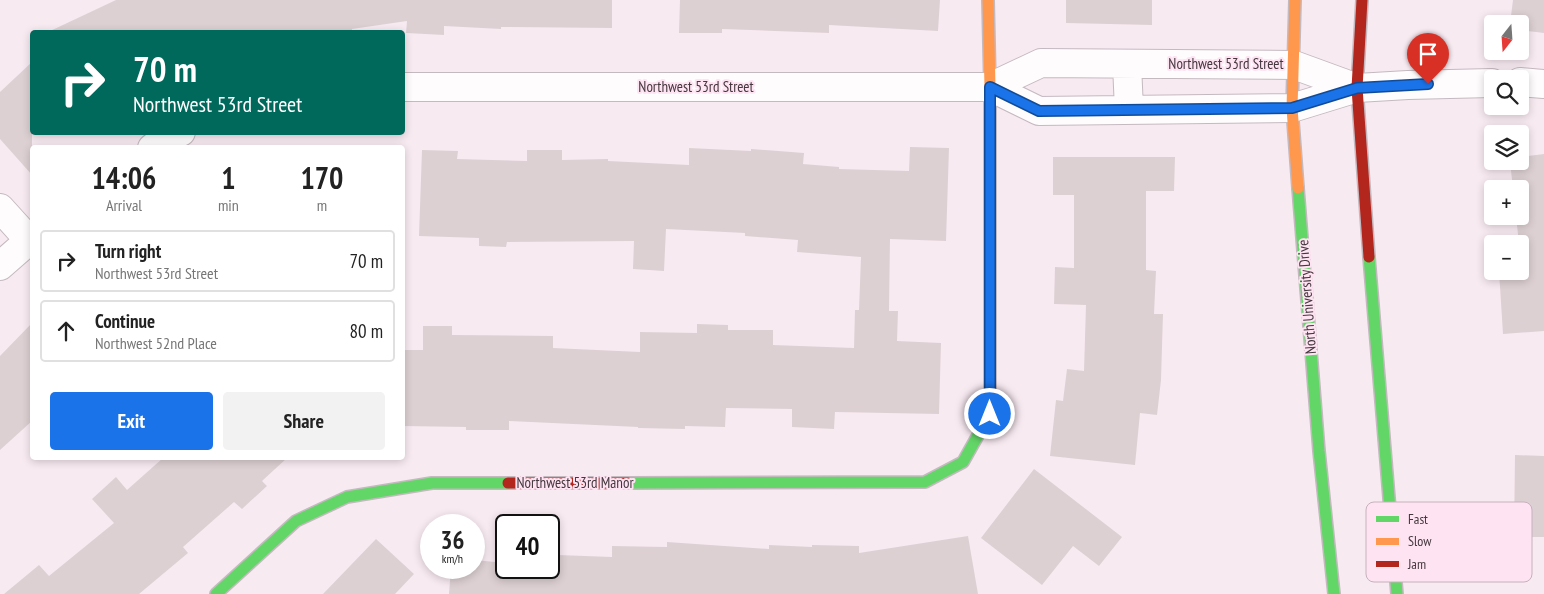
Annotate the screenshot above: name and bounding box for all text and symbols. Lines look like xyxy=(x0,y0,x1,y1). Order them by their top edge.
north arrow xyxy=(1484,15,1529,60)
map controls xyxy=(1484,15,1529,280)
pin xyxy=(1407,33,1449,84)
icon: arrive xyxy=(1414,40,1442,68)
text: 70 m xyxy=(133,46,197,92)
icon: right xyxy=(50,50,115,115)
street label: Northwest 53rd Street xyxy=(1168,54,1284,73)
button: search xyxy=(1484,70,1529,115)
street label: Northwest 53rd Street xyxy=(638,77,754,96)
text: Northwest 53rd Street xyxy=(133,90,302,118)
button: layers xyxy=(1484,125,1529,170)
text: 14:06 xyxy=(92,158,156,197)
text: 1 xyxy=(221,158,236,197)
text: 170 xyxy=(300,158,343,197)
button: + xyxy=(1484,180,1529,225)
text: Arrival xyxy=(106,195,142,215)
text: min xyxy=(218,195,239,215)
text: m xyxy=(317,195,327,215)
button: − xyxy=(1484,235,1529,280)
text: Turn right xyxy=(95,239,161,263)
street label: North University Drive xyxy=(1293,239,1320,355)
icon: right xyxy=(52,247,80,275)
text: 70 m xyxy=(350,249,383,273)
text: Northwest 53rd Street xyxy=(95,263,218,283)
text: Continue xyxy=(95,309,155,333)
icon: ahead xyxy=(52,317,80,345)
text: 80 m xyxy=(350,319,383,343)
text: Northwest 52nd Place xyxy=(95,333,217,353)
position arrow xyxy=(963,387,1015,439)
button: Exit xyxy=(50,392,213,450)
button: Share xyxy=(223,392,385,450)
street label: Northwest 53rd Manor xyxy=(516,473,634,492)
legend xyxy=(1366,502,1532,582)
text: Fast xyxy=(1408,510,1428,528)
speed limit sign: 40 xyxy=(495,514,560,579)
text: 36 xyxy=(441,524,464,556)
text: Slow xyxy=(1408,532,1432,550)
text: km/h xyxy=(442,551,463,566)
text: Jam xyxy=(1407,555,1426,573)

